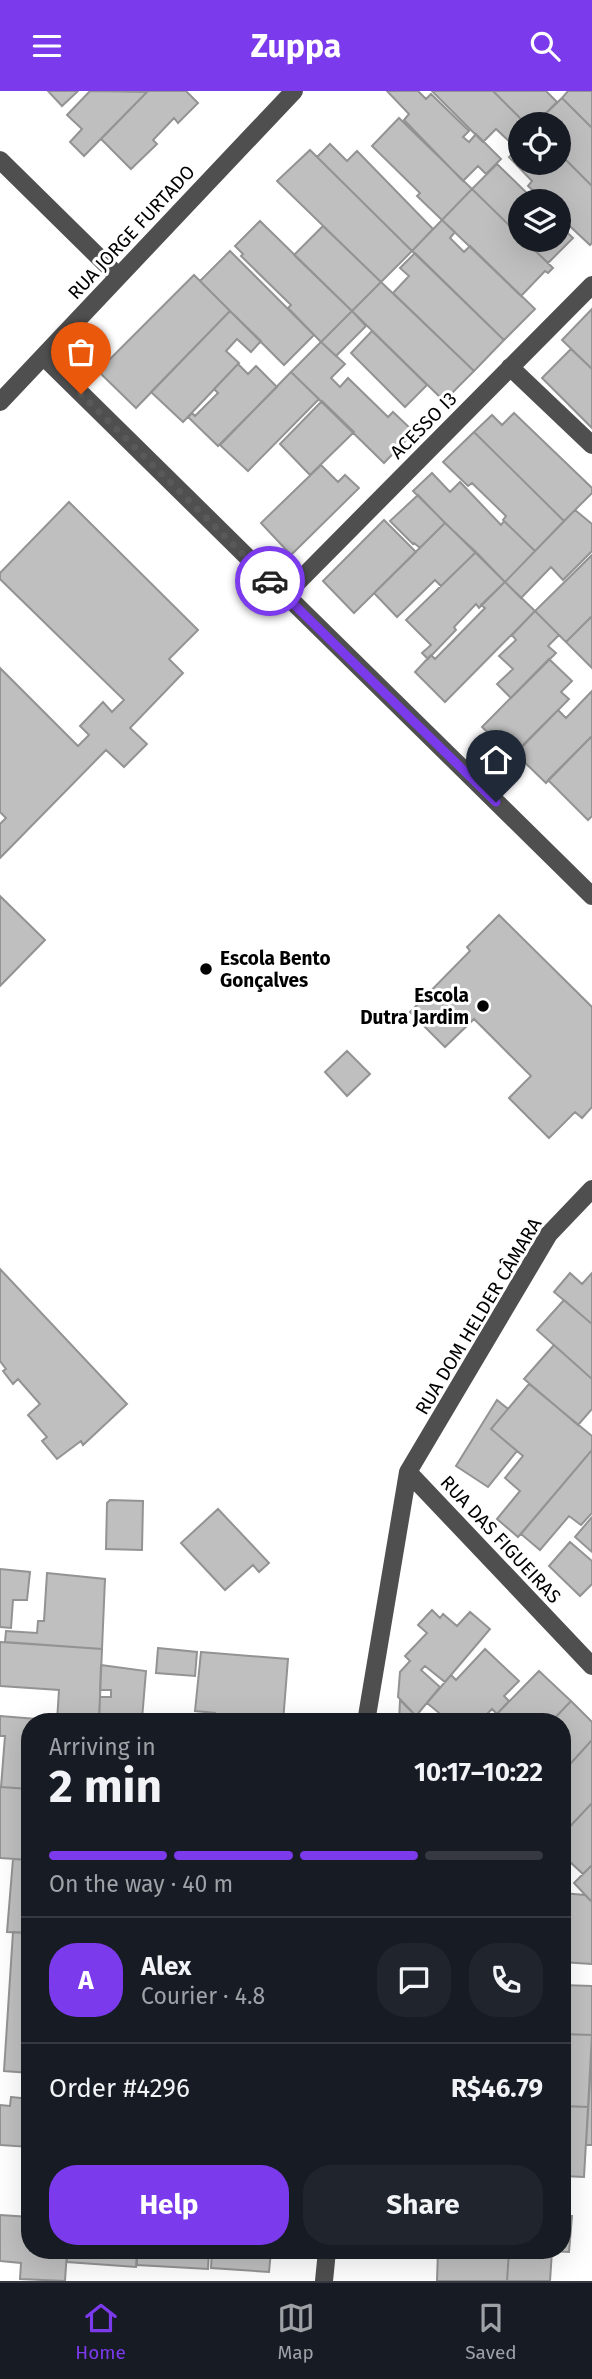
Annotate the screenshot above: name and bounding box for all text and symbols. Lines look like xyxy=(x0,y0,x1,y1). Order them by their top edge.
icon: menu xyxy=(28,27,66,65)
text: Zuppa xyxy=(251,27,341,65)
icon: search xyxy=(526,27,564,65)
map controls xyxy=(508,112,571,252)
button: locate xyxy=(508,112,571,175)
street label: RUA JORGE FURTADO xyxy=(63,160,200,304)
button: layers xyxy=(508,189,571,252)
pin xyxy=(51,322,111,394)
icon: bag xyxy=(62,333,100,371)
street label: ACESSO I3 xyxy=(385,387,462,464)
courier xyxy=(235,546,305,616)
icon: car xyxy=(251,562,289,600)
pin xyxy=(466,730,526,802)
icon: home xyxy=(477,741,515,779)
place label: Escola Bento Gonçalves xyxy=(220,947,331,992)
marker: Escola Bento Gonçalves xyxy=(198,961,214,977)
place label: Escola Dutra Jardim xyxy=(360,984,469,1029)
marker: Escola Dutra Jardim xyxy=(475,998,491,1014)
street label: RUA DOM HELDER CÂMARA xyxy=(410,1213,546,1419)
street label: RUA DAS FIGUEIRAS xyxy=(436,1471,566,1608)
text: Arriving in xyxy=(49,1733,156,1761)
text: 10:17–10:22 xyxy=(414,1757,543,1788)
text: 2 min xyxy=(49,1759,162,1814)
text: On the way · 40 m xyxy=(49,1870,233,1898)
button: chat xyxy=(377,1943,451,2017)
button: phone xyxy=(469,1943,543,2017)
text: Alex xyxy=(141,1951,191,1982)
text: A xyxy=(78,1965,94,1996)
text: Courier · 4.8 xyxy=(141,1982,265,2010)
text: Order #4296 xyxy=(49,2073,190,2104)
text: R$46.79 xyxy=(451,2073,543,2104)
button: Help xyxy=(49,2165,289,2245)
button: Share xyxy=(303,2165,543,2245)
tab: Home xyxy=(75,2299,126,2364)
tab: Map xyxy=(277,2299,315,2364)
tab: Saved xyxy=(465,2299,517,2364)

